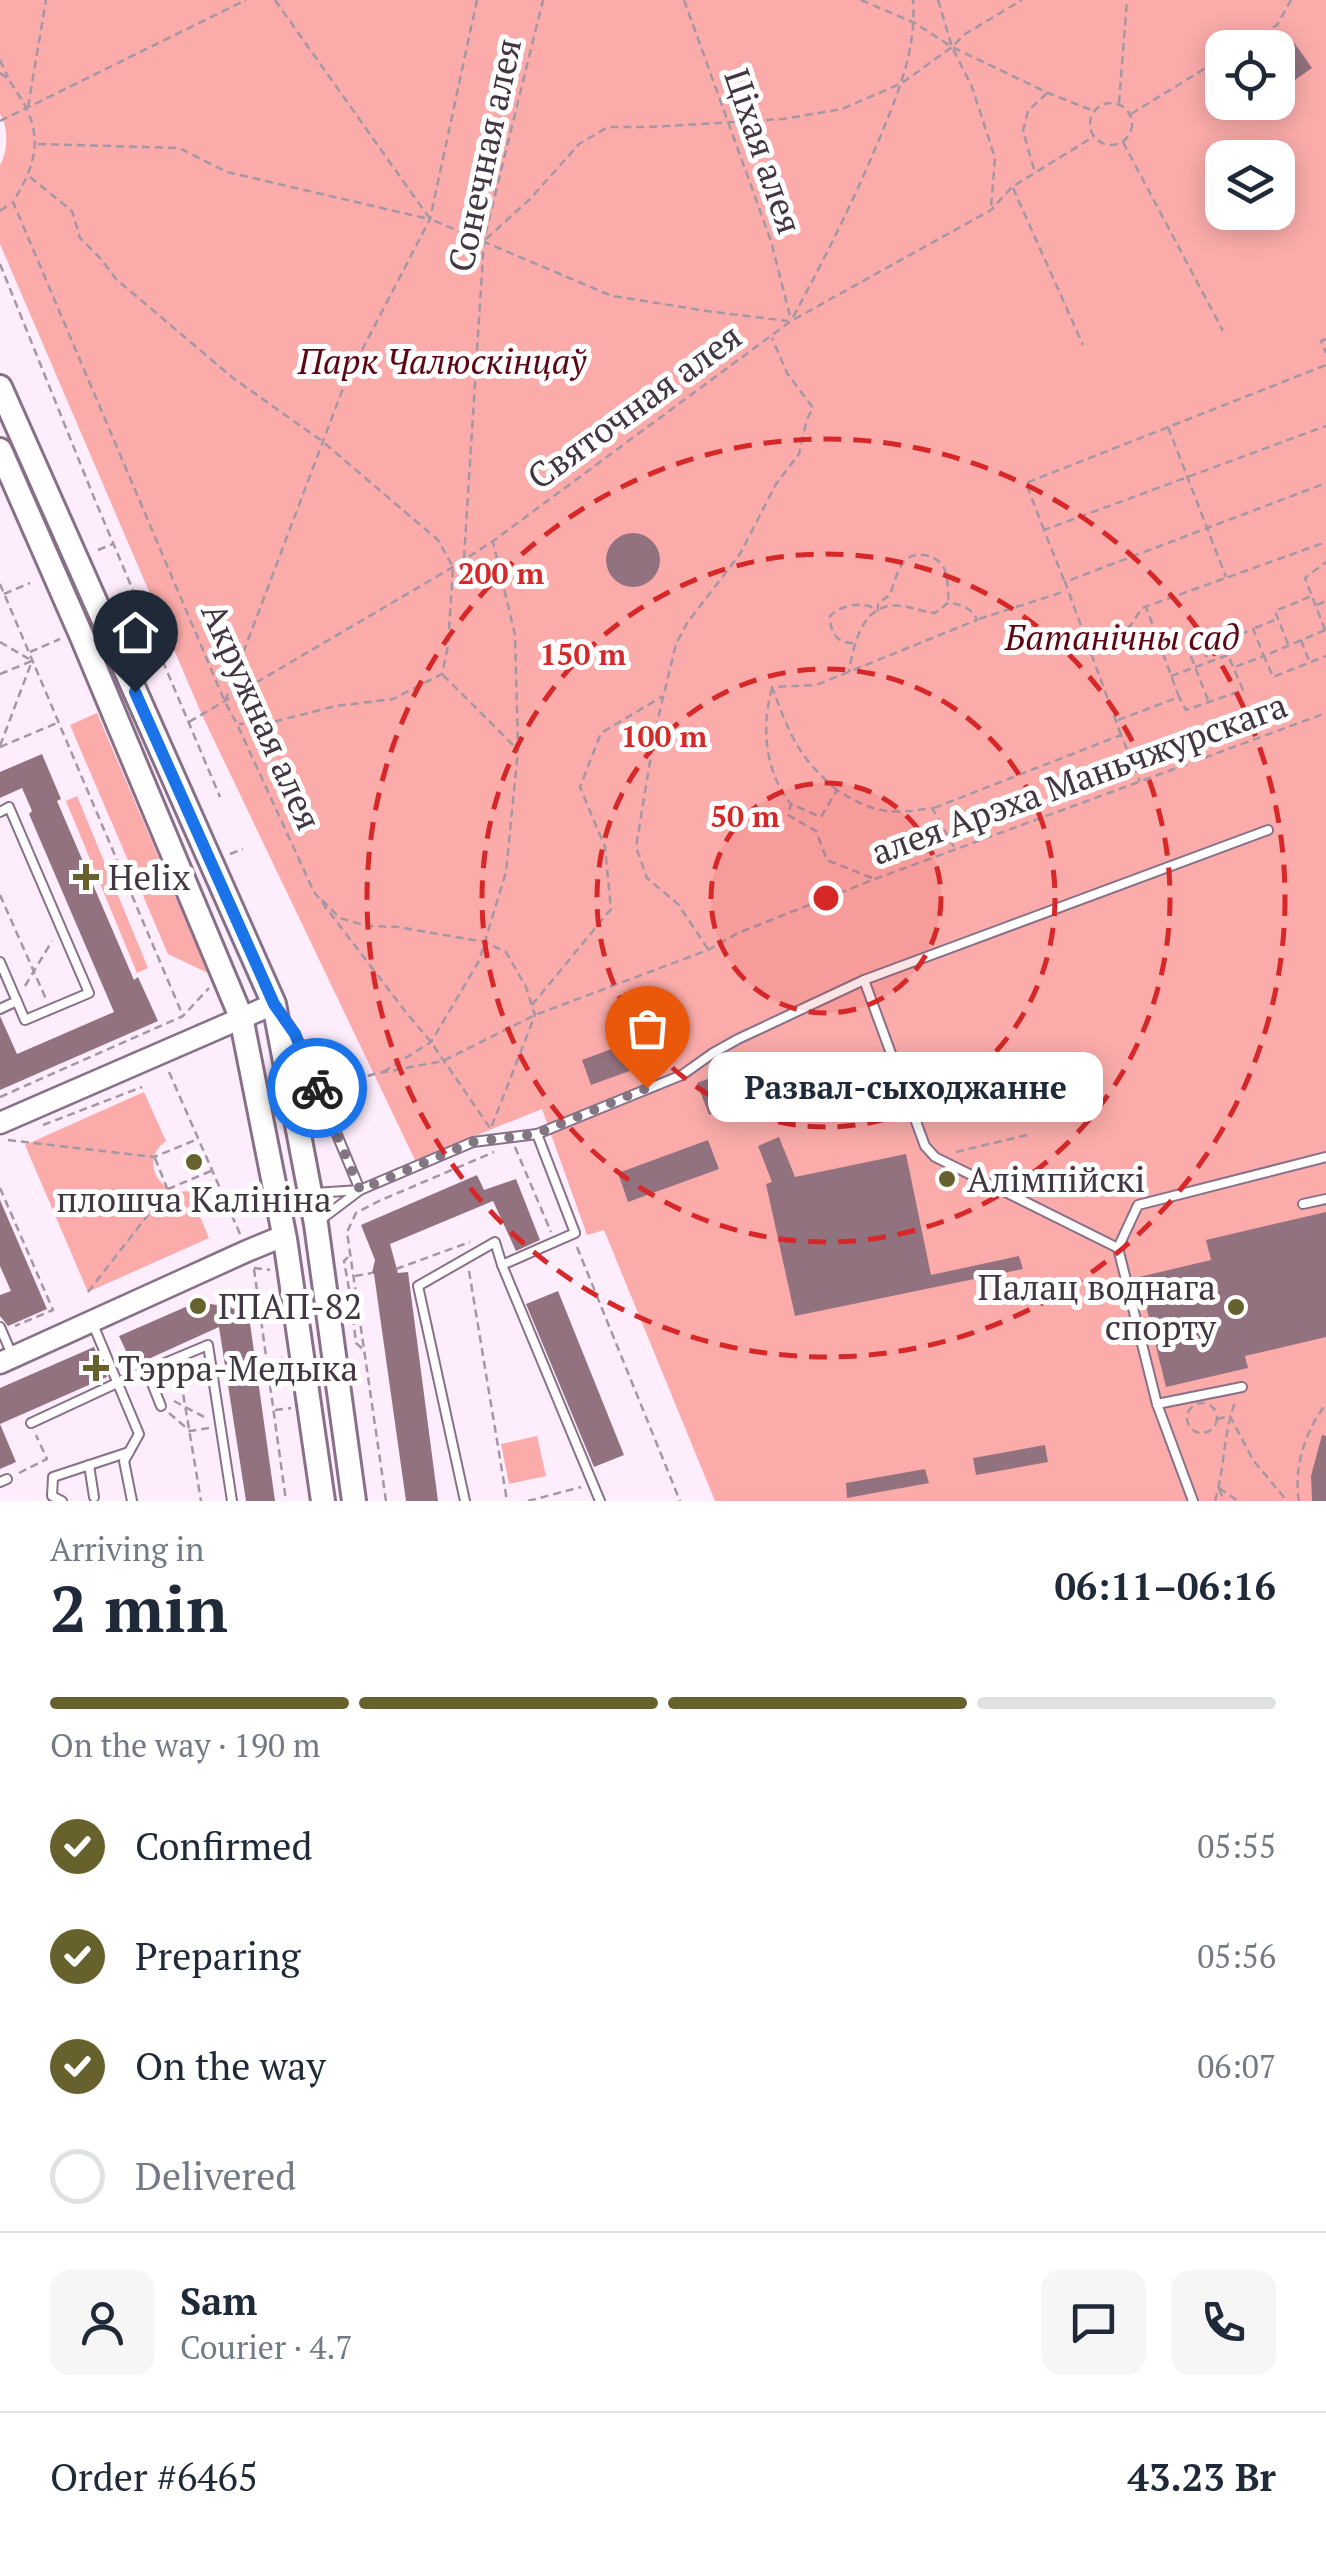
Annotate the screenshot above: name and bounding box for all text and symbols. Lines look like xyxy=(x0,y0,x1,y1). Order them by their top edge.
map controls xyxy=(1205,30,1295,230)
button: locate xyxy=(1205,30,1295,120)
street label: Сонечная алея xyxy=(437,34,531,276)
street label: Ціхая алея xyxy=(714,62,814,240)
button: layers xyxy=(1205,140,1295,230)
street label: Святочная алея xyxy=(518,313,750,499)
park label: Парк Чалюскінцаў xyxy=(297,338,587,384)
text: 200 m xyxy=(458,553,545,593)
pin xyxy=(93,590,178,693)
street label: Акружная алея xyxy=(191,595,333,837)
icon: home xyxy=(108,605,163,660)
park label: Батанічны сад xyxy=(1004,614,1239,660)
text: 150 m xyxy=(540,634,627,674)
street label: алея Арэха Маньчжурскага xyxy=(865,681,1293,875)
text: 100 m xyxy=(621,716,708,756)
text: 50 m xyxy=(710,796,780,836)
place label: Helix xyxy=(108,854,190,900)
marker: Helix xyxy=(73,864,99,890)
centre of rings xyxy=(808,880,844,916)
pin xyxy=(605,986,690,1089)
icon: bag xyxy=(620,1001,675,1056)
courier xyxy=(267,1038,367,1138)
callout: Развал-сыходжанне xyxy=(707,1053,1102,1123)
icon: bike xyxy=(290,1061,345,1116)
text: Развал-сыходжанне xyxy=(744,1066,1067,1108)
marker: плошча Калініна xyxy=(183,1151,205,1173)
place label: Алімпійскі xyxy=(967,1156,1145,1202)
marker: Алімпійскі xyxy=(936,1168,958,1190)
place label: плошча Калініна xyxy=(56,1176,332,1222)
place label: Палац воднага спорту xyxy=(978,1264,1217,1350)
place label: ГПАП-82 xyxy=(218,1283,362,1329)
marker: ГПАП-82 xyxy=(187,1295,209,1317)
marker: Палац воднага спорту xyxy=(1225,1296,1247,1318)
place label: Тэрра-Медыка xyxy=(118,1345,358,1391)
marker: Тэрра-Медыка xyxy=(83,1355,109,1381)
text: Arriving in xyxy=(50,1528,204,1570)
text: 06:11–06:16 xyxy=(1054,1561,1276,1611)
text: 2 min xyxy=(50,1564,228,1651)
text: On the way · 190 m xyxy=(50,1724,320,1766)
icon: check xyxy=(50,1819,105,1874)
text: Confirmed xyxy=(135,1821,313,1871)
text: 05:55 xyxy=(1197,1825,1276,1867)
icon: check xyxy=(50,1929,105,1984)
text: Preparing xyxy=(135,1931,301,1981)
text: 05:56 xyxy=(1197,1935,1276,1977)
icon: check xyxy=(50,2039,105,2094)
text: On the way xyxy=(135,2041,326,2091)
text: 06:07 xyxy=(1197,2045,1276,2087)
text: Delivered xyxy=(135,2151,296,2201)
button: person xyxy=(50,2270,155,2375)
button: chat xyxy=(1041,2270,1146,2375)
button: phone xyxy=(1171,2270,1276,2375)
text: Sam xyxy=(180,2276,257,2326)
text: Courier · 4.7 xyxy=(180,2326,352,2368)
text: Order #6465 xyxy=(50,2452,258,2502)
text: 43.23 Br xyxy=(1128,2452,1276,2502)

